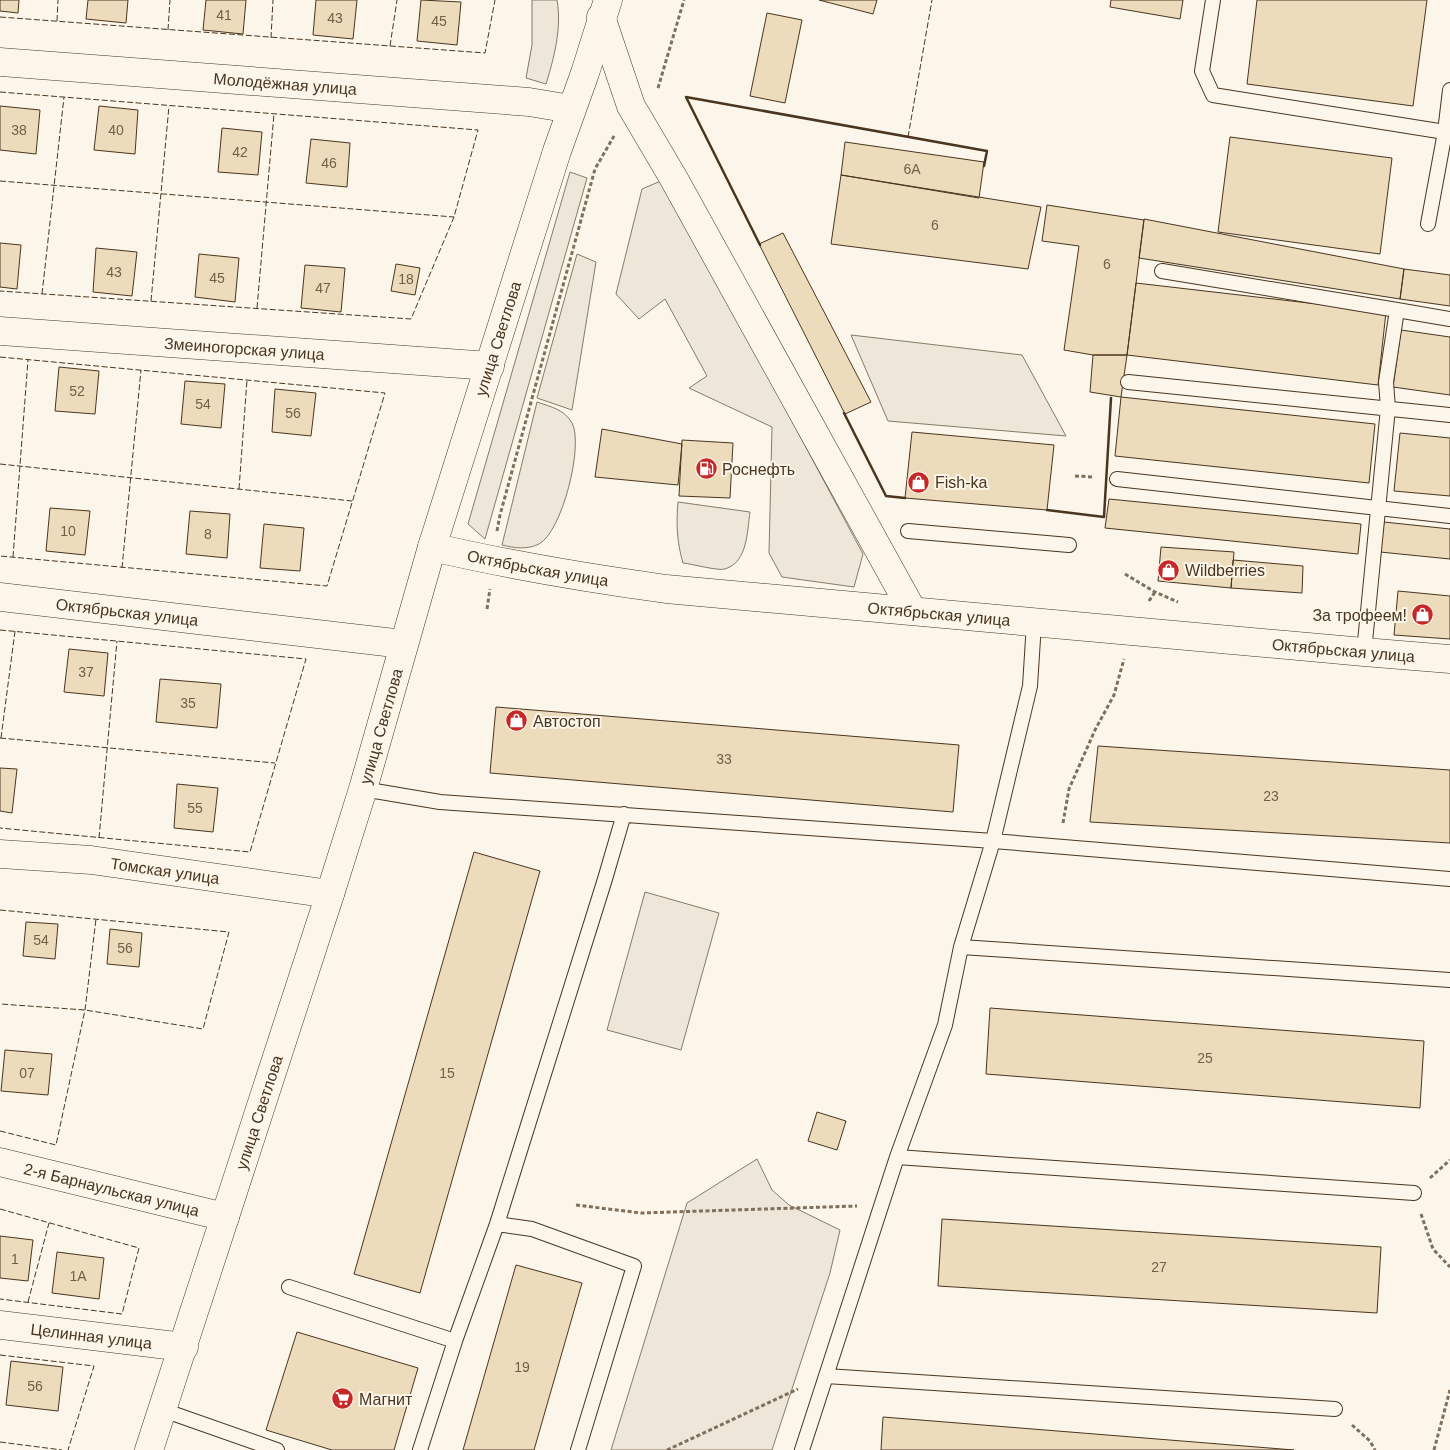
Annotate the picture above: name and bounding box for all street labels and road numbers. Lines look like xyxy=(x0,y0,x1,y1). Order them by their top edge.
street label: Молодёжная улица xyxy=(213,70,358,98)
street label: улица Светлова xyxy=(472,279,524,398)
street label: Змеиногорская улица xyxy=(163,335,325,363)
street label: Октябрьская улица xyxy=(466,547,610,589)
street label: Октябрьская улица xyxy=(55,596,199,629)
street label: Октябрьская улица xyxy=(867,599,1011,629)
street label: Октябрьская улица xyxy=(1271,636,1416,665)
street label: улица Светлова xyxy=(357,667,406,786)
street label: Томская улица xyxy=(109,855,221,887)
street label: улица Светлова xyxy=(233,1053,286,1172)
street label: 2-я Барнаульская улица xyxy=(22,1160,201,1219)
street label: Целинная улица xyxy=(30,1321,153,1352)

